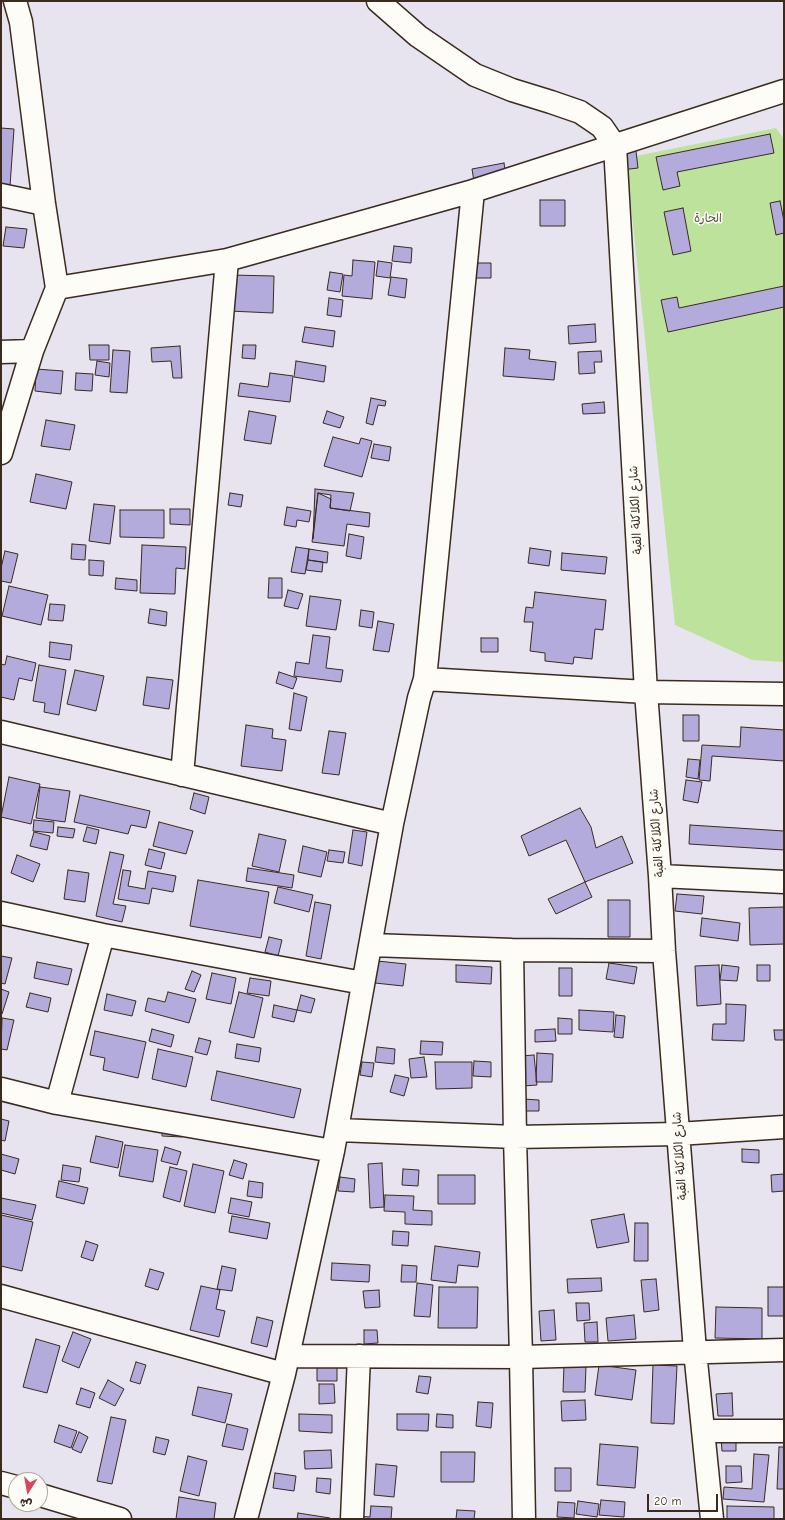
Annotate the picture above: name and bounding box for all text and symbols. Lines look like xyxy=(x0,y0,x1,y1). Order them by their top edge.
park label: الحارة xyxy=(694,212,722,226)
street label: شارع الكلاكلة القبة xyxy=(626,465,646,555)
street label: شارع الكلاكلة القبة xyxy=(647,788,667,878)
street label: شارع الكلاكلة القبة xyxy=(670,1111,690,1201)
north arrow xyxy=(8,1472,48,1512)
scale bar xyxy=(649,1486,720,1512)
text: 20 m xyxy=(654,1494,682,1508)
text: ش xyxy=(19,1496,33,1511)

